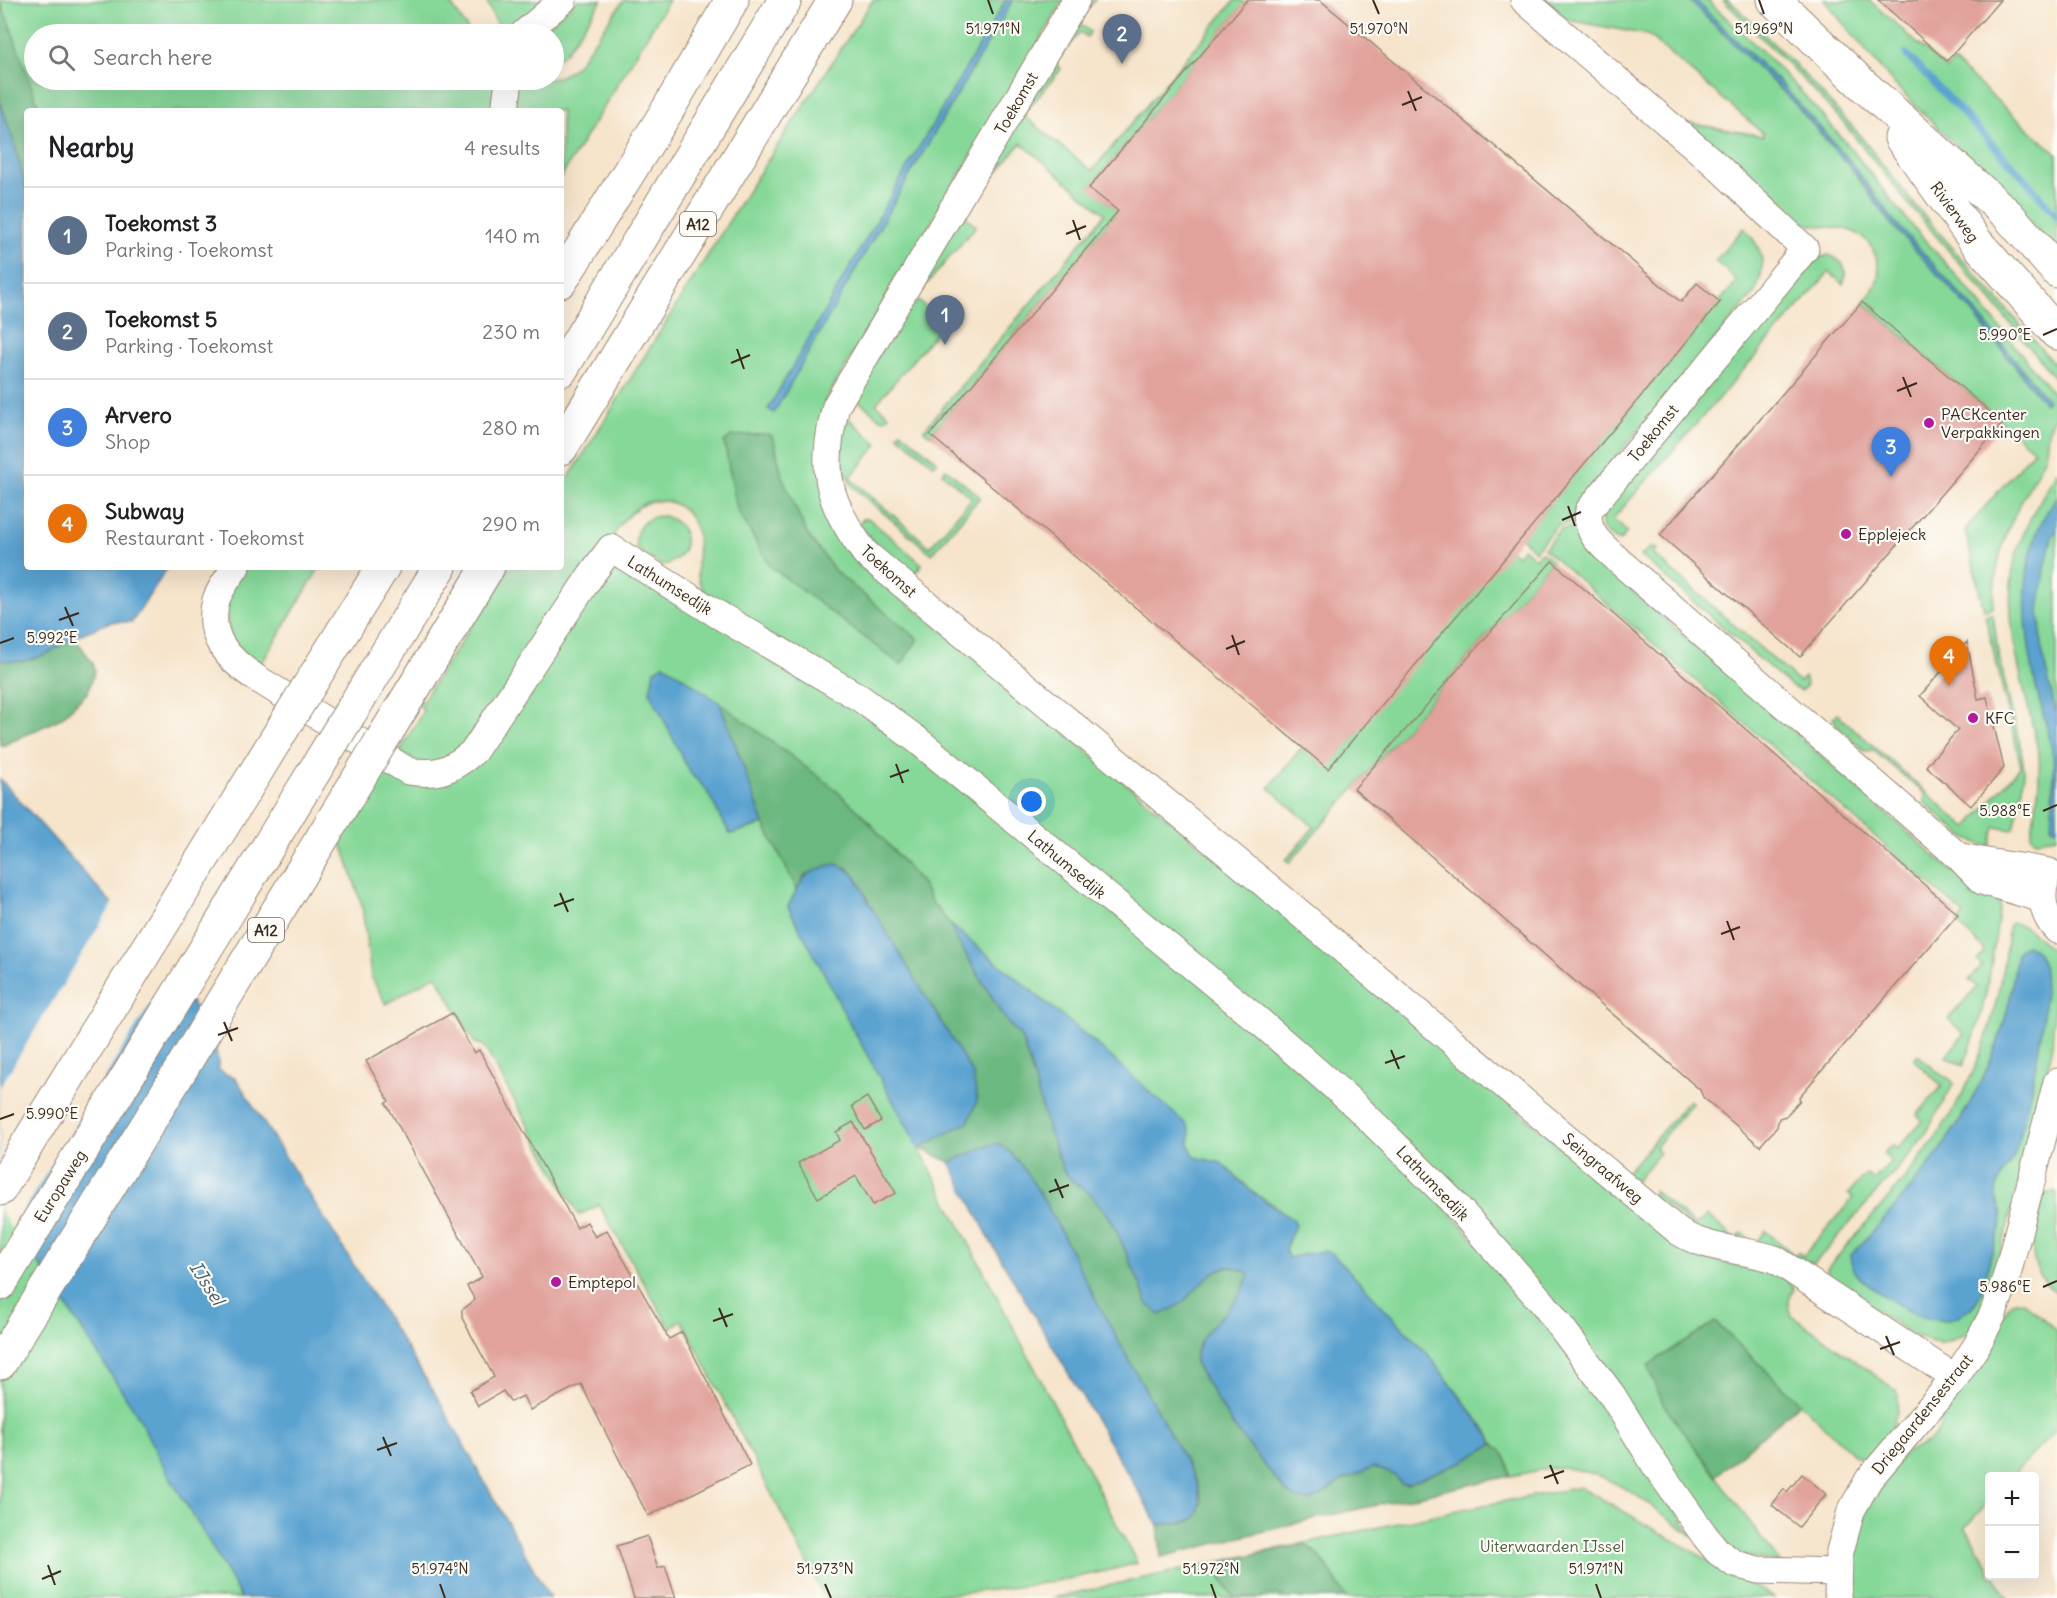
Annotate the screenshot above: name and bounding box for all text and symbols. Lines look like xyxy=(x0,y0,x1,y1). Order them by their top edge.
pin: 2 xyxy=(1102,14,1142,64)
text: 51.971°N xyxy=(966,19,1021,38)
text: 51.970°N xyxy=(1350,19,1408,38)
text: 51.969°N xyxy=(1735,19,1793,38)
search box xyxy=(24,24,564,90)
icon: search xyxy=(45,41,78,74)
text: Search here xyxy=(93,43,212,71)
street label: Toekomst xyxy=(990,68,1042,138)
text: Nearby xyxy=(48,131,134,164)
text: 4 results xyxy=(464,135,540,160)
street label: Rivierweg xyxy=(1926,178,1984,246)
text: Toekomst 3 xyxy=(105,209,217,237)
road number: A12 xyxy=(680,212,716,236)
text: 1 xyxy=(64,223,71,248)
text: 140 m xyxy=(485,223,540,248)
text: Parking · Toekomst xyxy=(105,237,273,262)
pin: 1 xyxy=(926,296,964,345)
text: Toekomst 5 xyxy=(105,305,217,333)
text: 2 xyxy=(62,319,73,344)
text: 230 m xyxy=(482,319,540,344)
text: 5.990°E xyxy=(1979,325,2032,344)
text: Parking · Toekomst xyxy=(105,333,273,358)
street label: Toekomst xyxy=(1624,400,1683,466)
text: Arvero xyxy=(105,401,172,429)
place label: PACKcenter Verpakkingen xyxy=(1941,404,2040,442)
text: 3 xyxy=(62,415,73,440)
text: 280 m xyxy=(482,415,540,440)
marker: PACKcenter Verpakkingen xyxy=(1922,416,1936,430)
pin: 3 xyxy=(1872,428,1910,477)
text: Shop xyxy=(105,429,150,454)
text: Subway xyxy=(105,497,184,525)
text: 4 xyxy=(62,511,73,536)
text: 290 m xyxy=(482,511,540,536)
place label: Epplejeck xyxy=(1858,524,1926,544)
text: Restaurant · Toekomst xyxy=(105,525,304,550)
marker: Epplejeck xyxy=(1839,527,1853,541)
street label: Toekomst xyxy=(857,541,922,602)
street label: Lathumsedijk xyxy=(624,551,716,619)
text: 5.992°E xyxy=(26,628,78,647)
pin: 4 xyxy=(1930,636,1968,686)
place label: KFC xyxy=(1985,708,2014,728)
marker: KFC xyxy=(1966,711,1980,725)
your location xyxy=(1017,787,1046,816)
text: 5.988°E xyxy=(1979,801,2031,820)
street label: Lathumsedijk xyxy=(1024,825,1110,903)
road number: A12 xyxy=(248,918,284,942)
text: 5.990°E xyxy=(26,1104,79,1123)
street label: Seingraafweg xyxy=(1559,1128,1647,1208)
street label: Lathumsedijk xyxy=(1392,1141,1474,1225)
street label: Europaweg xyxy=(30,1146,90,1226)
water label: IJssel xyxy=(185,1257,231,1311)
place label: Emptepol xyxy=(568,1272,636,1292)
marker: Emptepol xyxy=(549,1275,563,1289)
text: 5.986°E xyxy=(1979,1277,2031,1296)
street label: Driegaardensestraat xyxy=(1867,1349,1977,1478)
map controls xyxy=(1985,1472,2039,1580)
button: + xyxy=(1985,1472,2039,1526)
button: − xyxy=(1985,1526,2039,1580)
park label: Uiterwaarden IJssel xyxy=(1480,1536,1624,1556)
text: 51.974°N xyxy=(411,1559,469,1578)
text: 51.973°N xyxy=(796,1559,854,1578)
text: 51.972°N xyxy=(1182,1559,1240,1578)
text: 51.971°N xyxy=(1569,1559,1624,1578)

